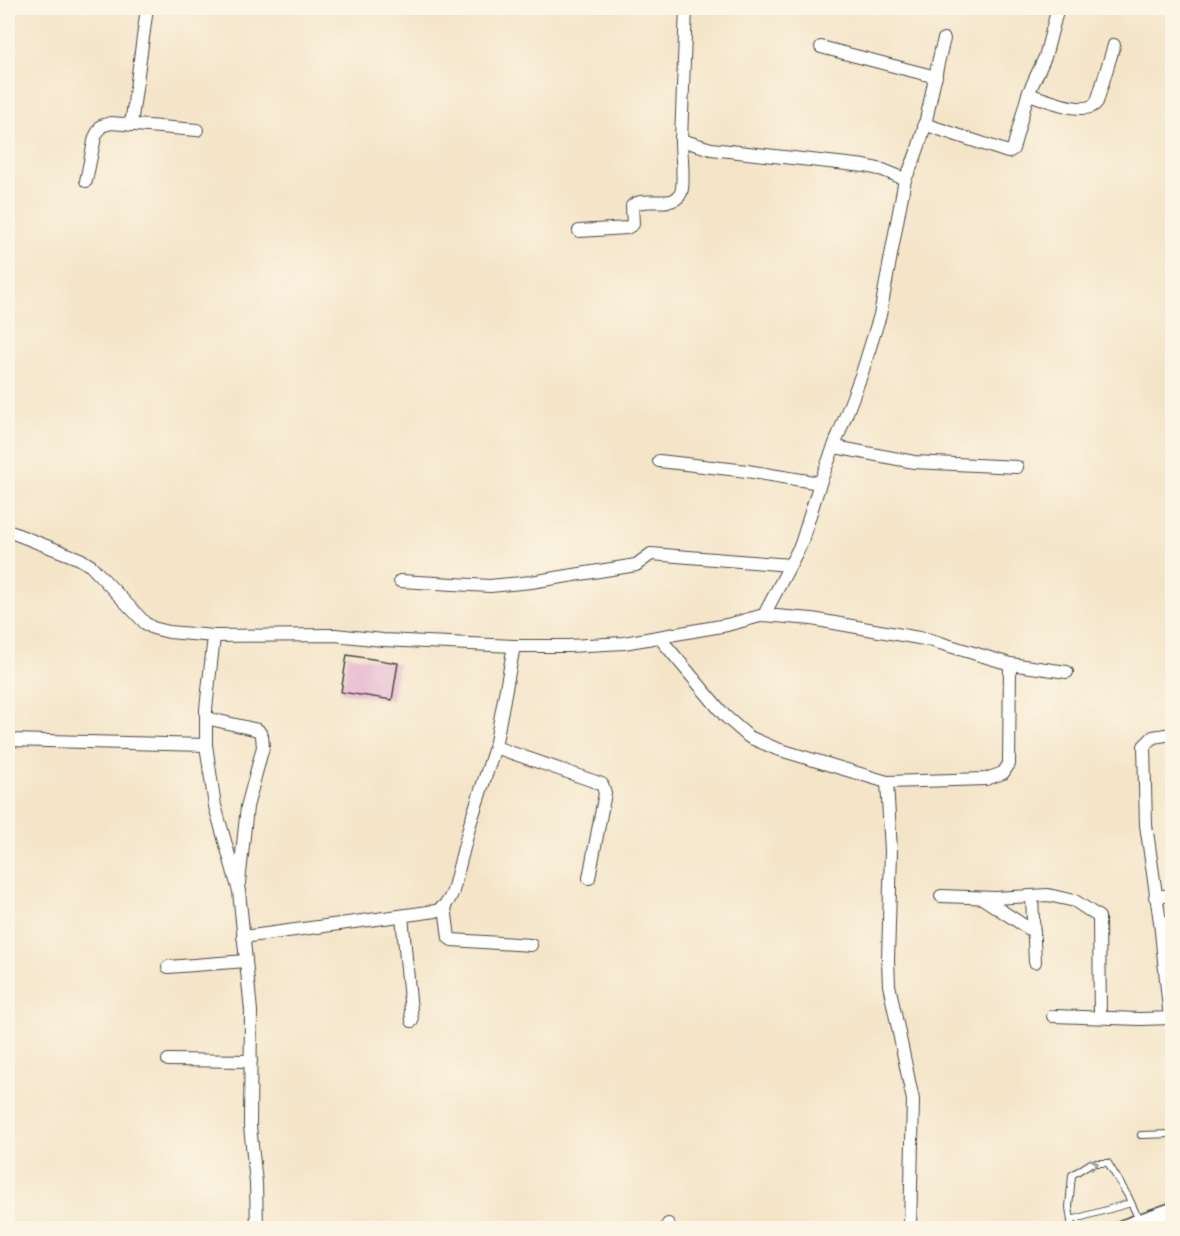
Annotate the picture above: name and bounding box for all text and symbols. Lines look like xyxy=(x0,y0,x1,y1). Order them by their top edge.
one-way arrow xyxy=(1089,1159,1099,1171)

